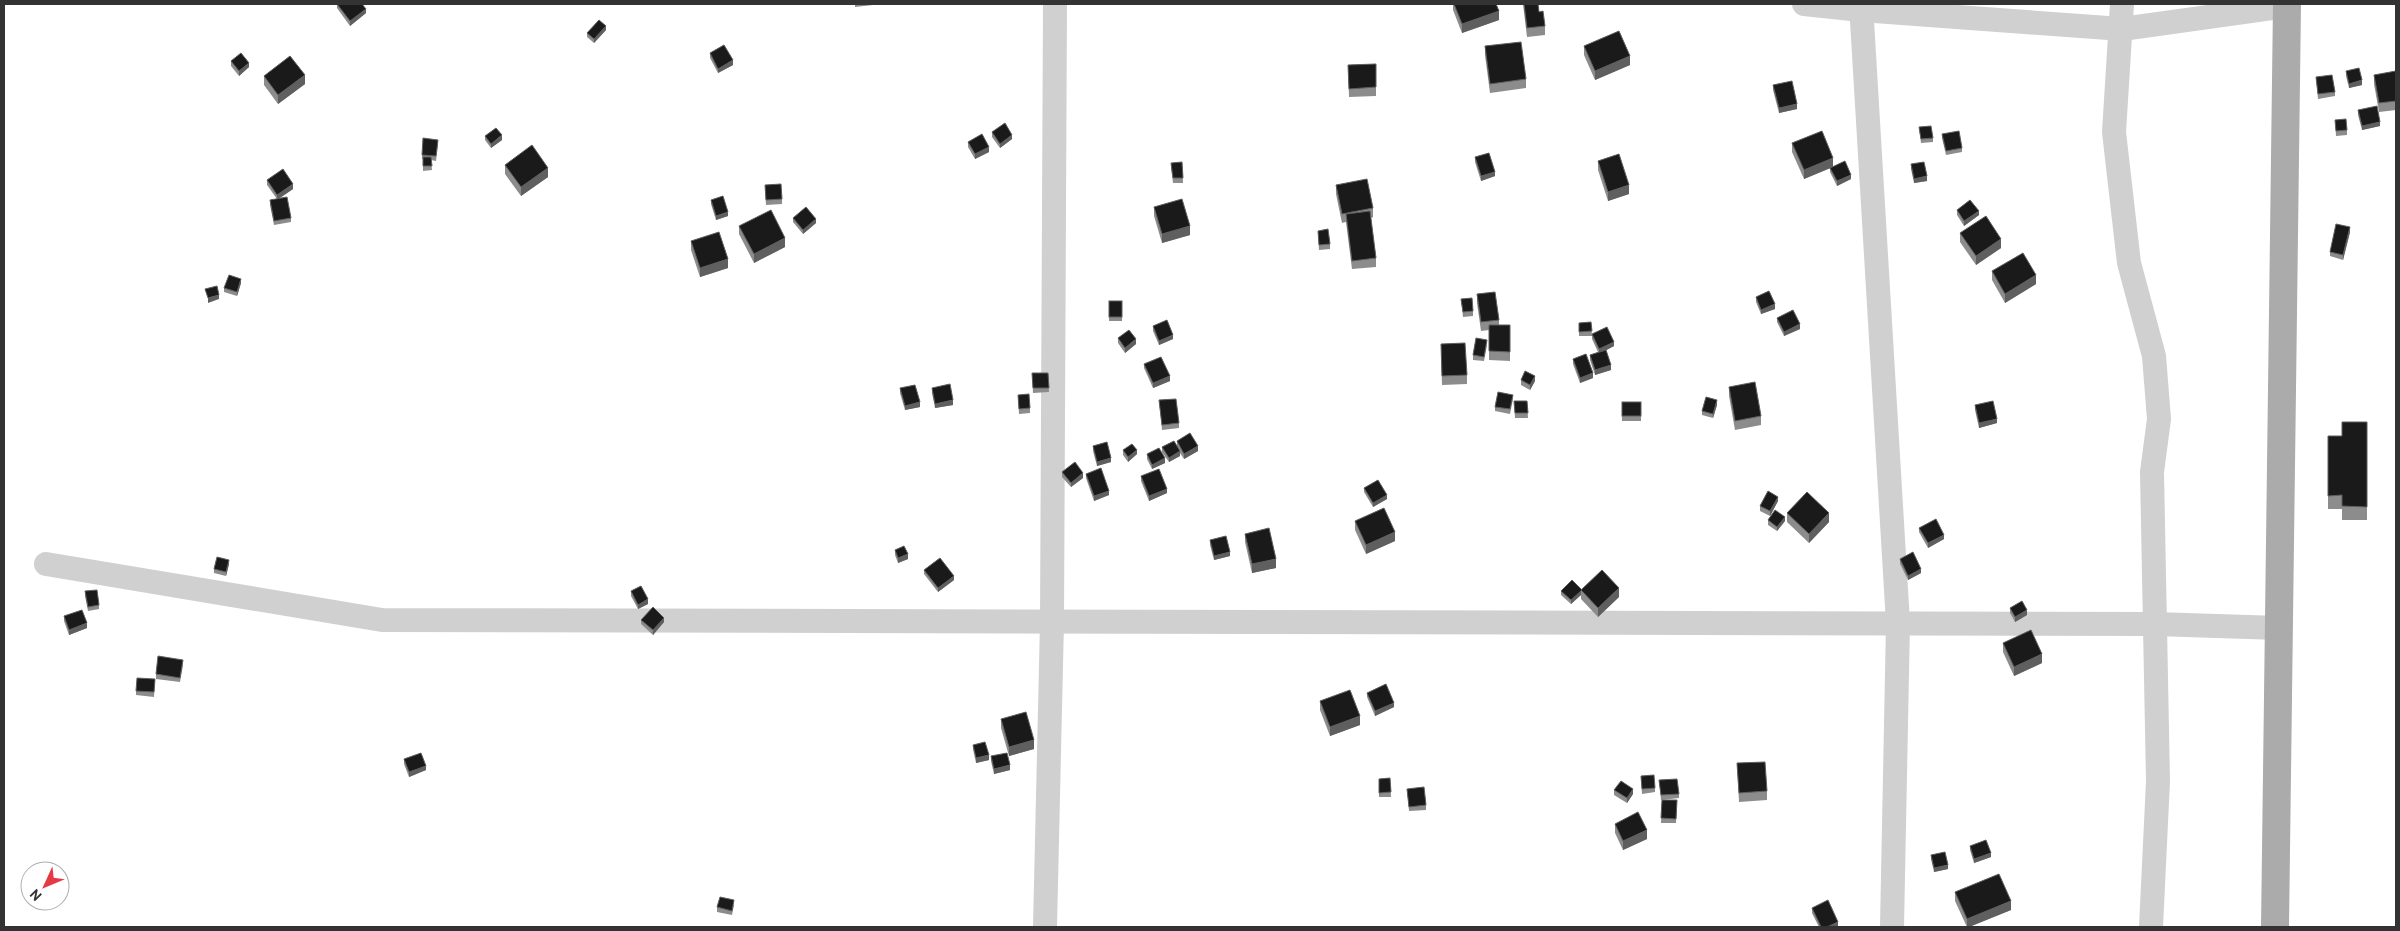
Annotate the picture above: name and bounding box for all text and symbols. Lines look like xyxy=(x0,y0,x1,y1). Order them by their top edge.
north arrow xyxy=(20,861,70,911)
text: N xyxy=(27,884,46,904)

